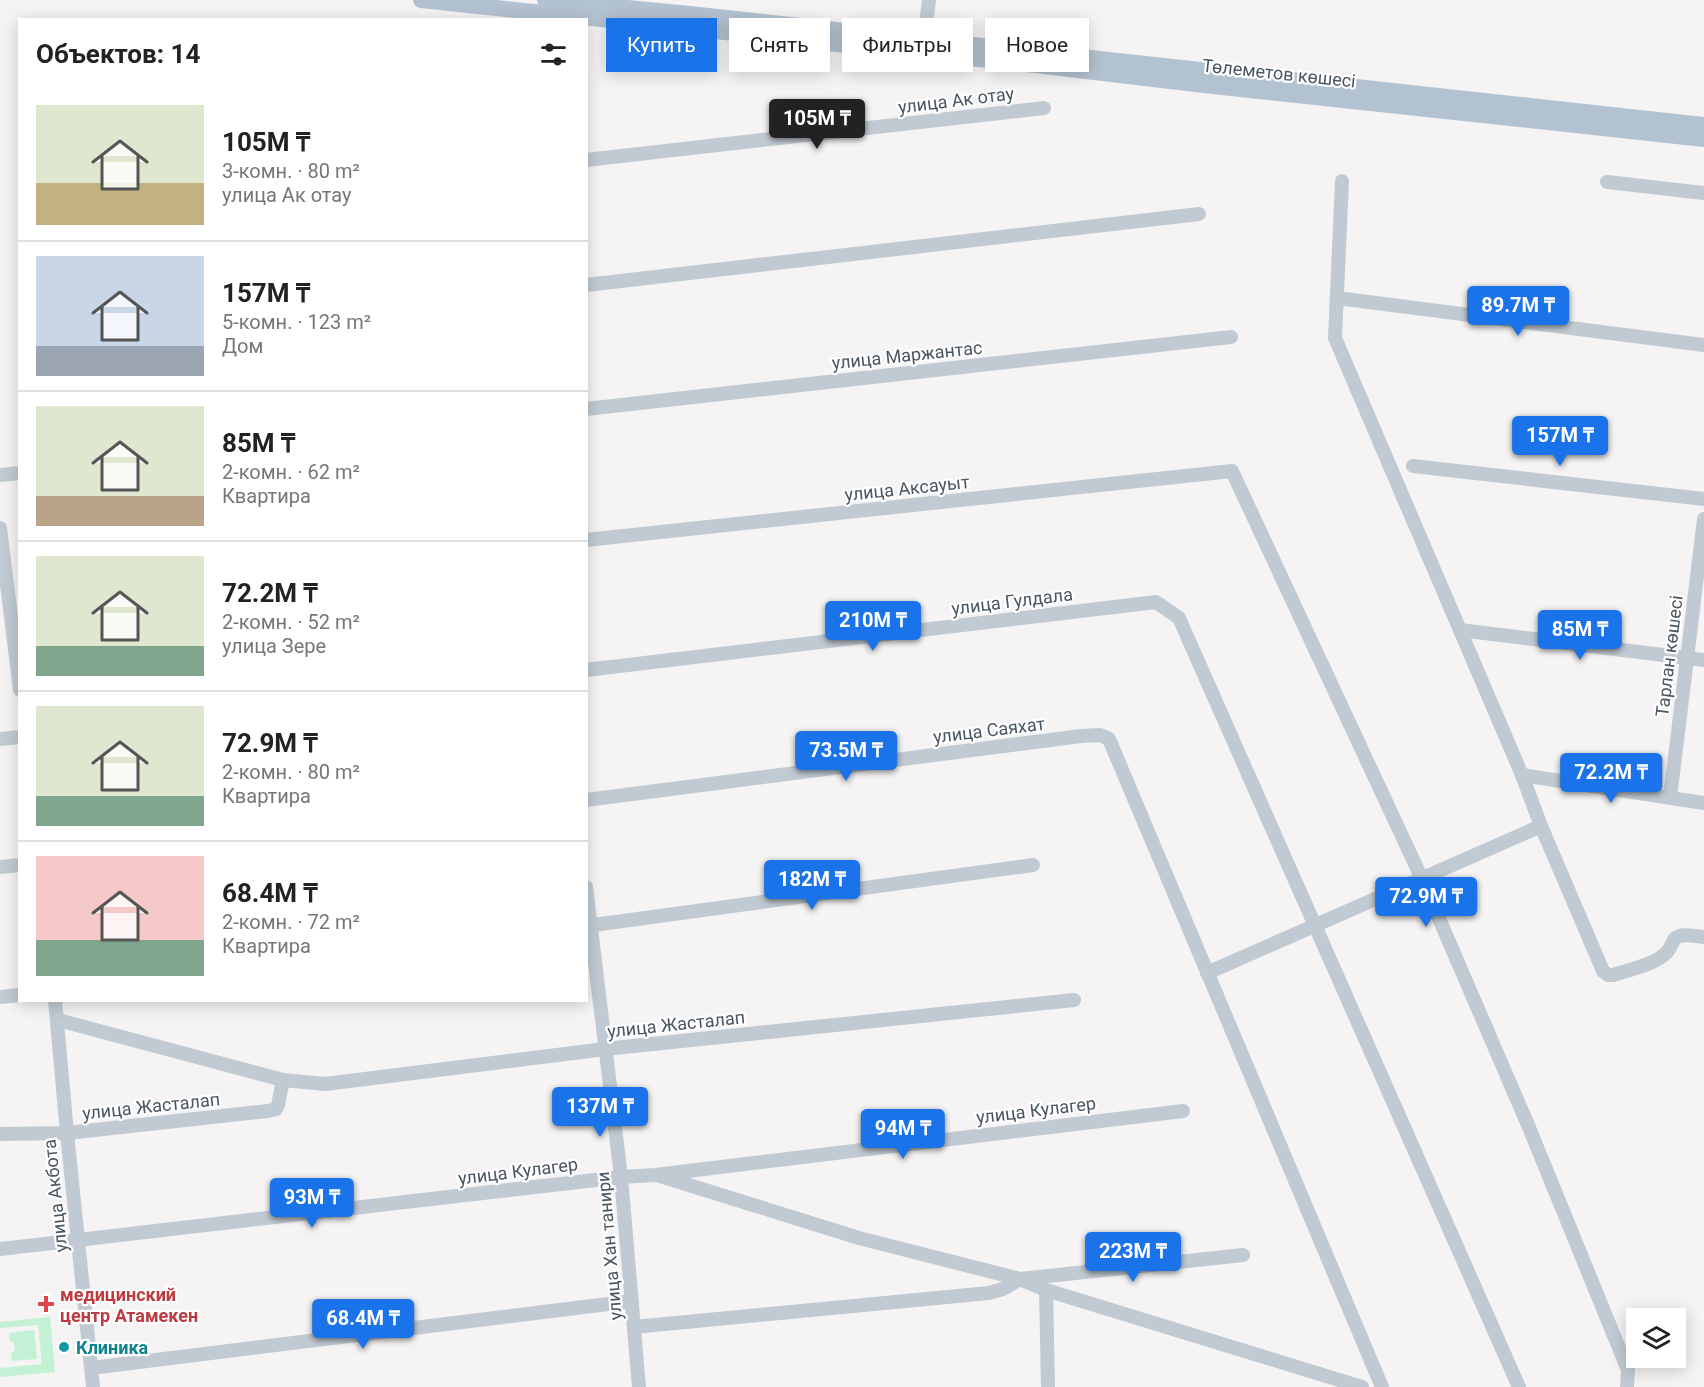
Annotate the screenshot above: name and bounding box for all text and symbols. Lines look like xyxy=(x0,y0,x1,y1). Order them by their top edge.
chip: Купить xyxy=(606,18,717,72)
chip: Снять xyxy=(729,18,830,72)
chip: Фильтры xyxy=(842,18,973,72)
chip: Новое xyxy=(985,18,1089,72)
icon: filters xyxy=(537,38,570,71)
text: Объектов: 14 xyxy=(36,39,200,69)
street label: Төлеметов көшесі xyxy=(1201,55,1357,91)
street label: улица Ак отау xyxy=(897,82,1016,118)
pin: 105M ₸ xyxy=(768,99,866,150)
text: 105M ₸ xyxy=(783,106,851,130)
text: 105M ₸ xyxy=(222,127,310,157)
icon: home xyxy=(84,129,156,201)
text: 3-комн. · 80 m² xyxy=(222,159,360,183)
text: улица Ак отау xyxy=(222,183,352,207)
text: 157M ₸ xyxy=(222,278,310,308)
icon: home xyxy=(84,280,156,352)
pin: 89.7M ₸ xyxy=(1463,286,1573,337)
text: 89.7M ₸ xyxy=(1481,293,1555,317)
text: 5-комн. · 123 m² xyxy=(222,310,371,334)
text: Дом xyxy=(222,334,263,358)
street label: улица Маржантас xyxy=(831,337,983,373)
pin: 157M ₸ xyxy=(1511,416,1609,467)
text: 157M ₸ xyxy=(1526,423,1594,447)
text: 85M ₸ xyxy=(222,428,295,458)
icon: home xyxy=(84,430,156,502)
text: 2-комн. · 62 m² xyxy=(222,460,360,484)
street label: улица Аксауыт xyxy=(844,471,971,505)
text: Квартира xyxy=(222,484,311,508)
text: 72.2M ₸ xyxy=(222,578,318,608)
icon: home xyxy=(84,580,156,652)
street label: улица Гулдала xyxy=(950,583,1074,619)
street label: Тарлан көшесі xyxy=(1651,594,1687,718)
pin: 210M ₸ xyxy=(824,601,922,652)
text: 210M ₸ xyxy=(839,608,907,632)
text: 2-комн. · 52 m² xyxy=(222,610,360,634)
pin: 85M ₸ xyxy=(1538,610,1622,661)
text: 85M ₸ xyxy=(1552,617,1608,641)
text: улица Зере xyxy=(222,634,326,658)
street label: улица Саяхат xyxy=(932,713,1046,747)
text: 72.9M ₸ xyxy=(222,728,318,758)
icon: home xyxy=(84,730,156,802)
pin: 73.5M ₸ xyxy=(791,731,901,782)
text: 73.5M ₸ xyxy=(809,738,883,762)
pin: 72.2M ₸ xyxy=(1556,753,1666,804)
text: 2-комн. · 80 m² xyxy=(222,760,360,784)
text: 72.2M ₸ xyxy=(1574,760,1648,784)
text: Квартира xyxy=(222,784,311,808)
pin: 182M ₸ xyxy=(763,860,861,911)
text: 182M ₸ xyxy=(778,867,846,891)
pin: 72.9M ₸ xyxy=(1371,877,1481,928)
text: 68.4M ₸ xyxy=(222,878,318,908)
icon: home xyxy=(84,880,156,952)
text: 72.9M ₸ xyxy=(1389,884,1463,908)
text: 2-комн. · 72 m² xyxy=(222,910,360,934)
text: Квартира xyxy=(222,934,311,958)
street label: улица Жасталап xyxy=(606,1006,746,1042)
pin: 137M ₸ xyxy=(551,1087,649,1138)
street label: улица Жасталап xyxy=(81,1088,221,1124)
street label: улица Кулагер xyxy=(975,1092,1097,1128)
text: 137M ₸ xyxy=(566,1094,634,1118)
pin: 94M ₸ xyxy=(861,1109,945,1160)
text: 94M ₸ xyxy=(875,1116,931,1140)
street label: улица Акбота xyxy=(39,1138,71,1254)
street label: улица Кулагер xyxy=(457,1153,579,1189)
street label: улица Хан танири xyxy=(592,1171,626,1321)
pin: 93M ₸ xyxy=(270,1178,354,1229)
text: 93M ₸ xyxy=(284,1185,340,1209)
pin: 223M ₸ xyxy=(1084,1232,1182,1283)
text: 223M ₸ xyxy=(1099,1239,1167,1263)
place label: медицинский центр Атамекен xyxy=(60,1284,198,1326)
marker: медицинский центр Атамекен xyxy=(37,1295,55,1313)
pin: 68.4M ₸ xyxy=(308,1299,418,1350)
text: 68.4M ₸ xyxy=(326,1306,400,1330)
map controls xyxy=(1626,1308,1686,1368)
button: layers xyxy=(1626,1308,1686,1368)
place label: Клиника xyxy=(76,1337,149,1358)
marker: Клиника xyxy=(57,1340,71,1354)

